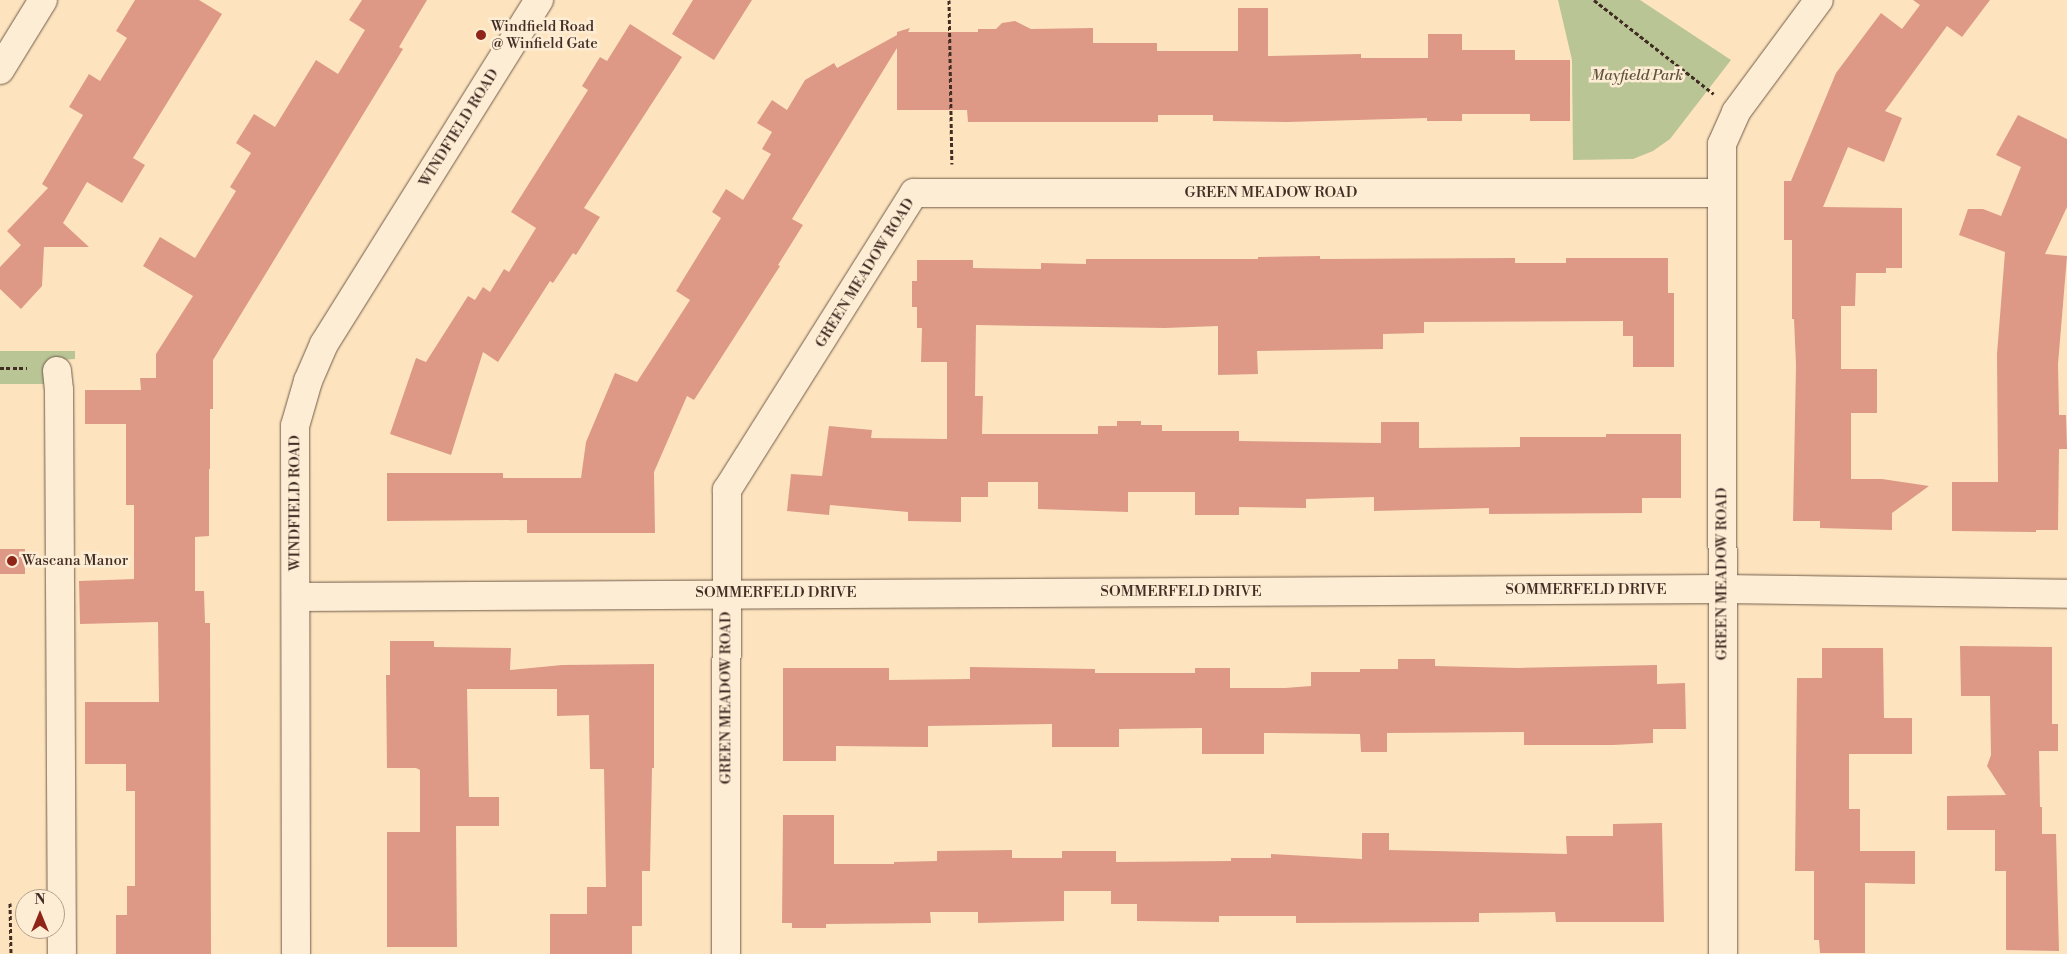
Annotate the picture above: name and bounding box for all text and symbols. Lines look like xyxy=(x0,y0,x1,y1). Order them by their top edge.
place label: Windfield Road @ Winfield Gate xyxy=(491,17,598,52)
marker: Windfield Road @ Winfield Gate xyxy=(475,29,487,41)
street label: WINDFIELD ROAD xyxy=(415,66,503,190)
park label: Mayfield Park xyxy=(1591,67,1683,85)
street label: GREEN MEADOW ROAD xyxy=(1185,184,1357,202)
street label: GREEN MEADOW ROAD xyxy=(812,195,918,351)
street label: WINDFIELD ROAD xyxy=(286,435,304,571)
street label: GREEN MEADOW ROAD xyxy=(1713,488,1731,660)
place label: Wascana Manor xyxy=(22,552,128,570)
marker: Wascana Manor xyxy=(6,555,18,567)
street label: SOMMERFELD DRIVE xyxy=(1505,581,1667,599)
street label: SOMMERFELD DRIVE xyxy=(1100,583,1262,601)
street label: SOMMERFELD DRIVE xyxy=(695,584,857,602)
street label: GREEN MEADOW ROAD xyxy=(717,612,735,784)
north arrow xyxy=(15,889,65,939)
text: N xyxy=(34,891,46,909)

